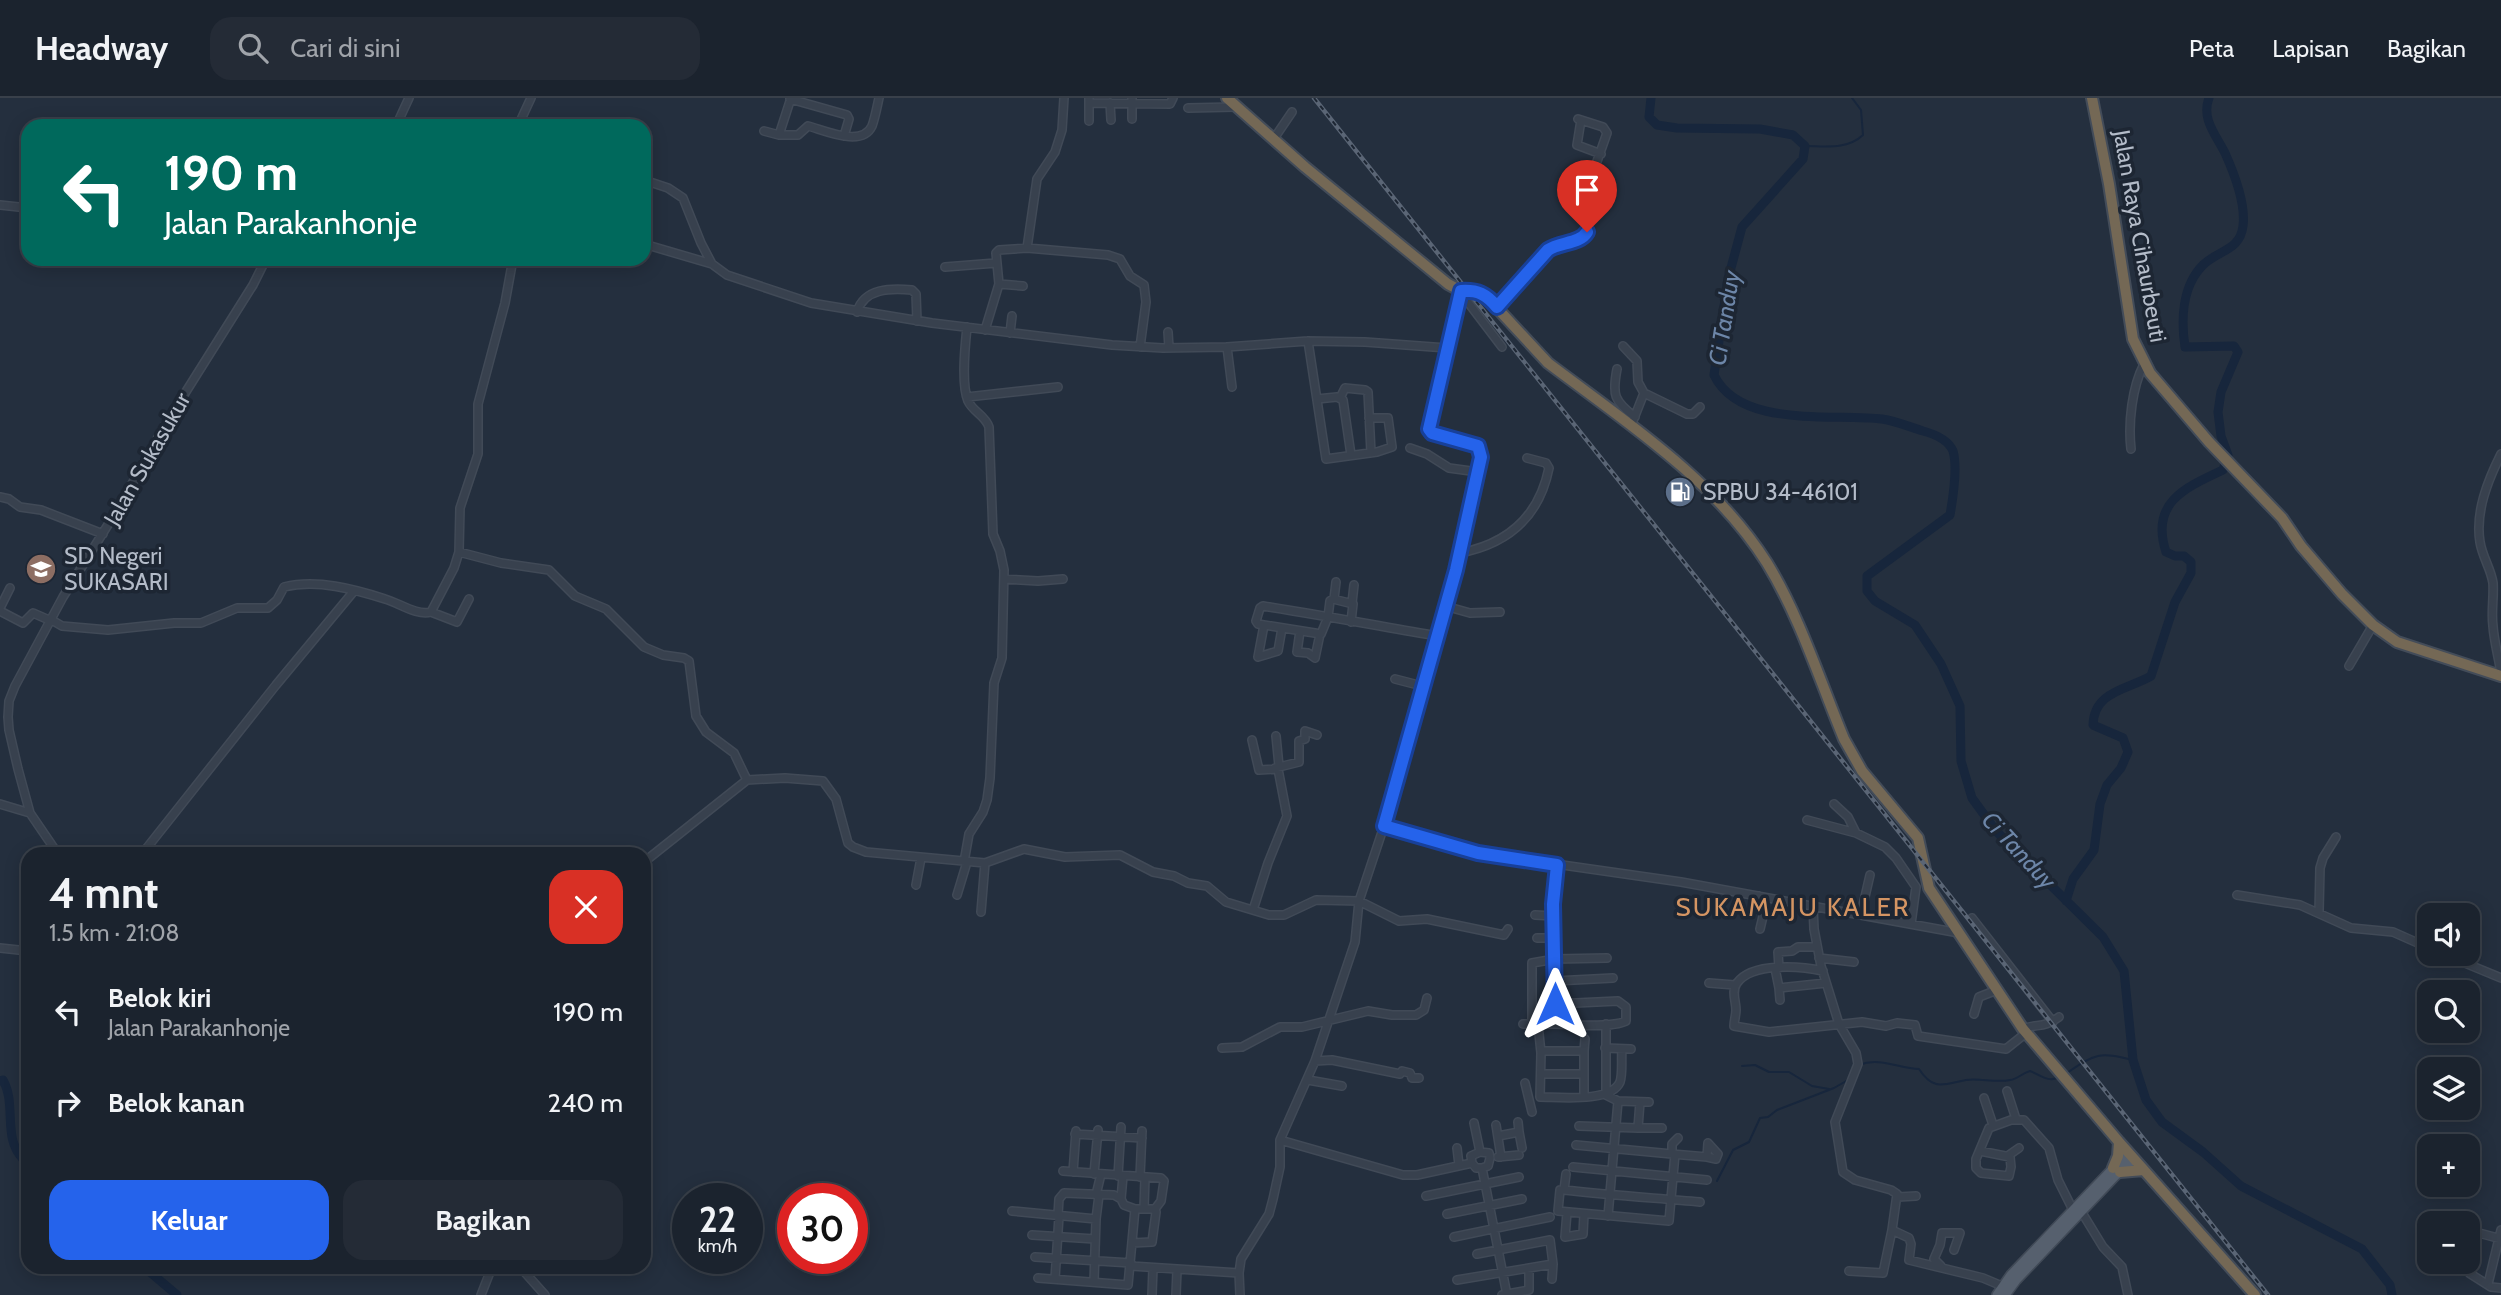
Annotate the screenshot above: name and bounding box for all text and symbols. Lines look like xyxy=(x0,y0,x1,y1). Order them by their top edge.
search box xyxy=(210,17,700,80)
text: Headway xyxy=(35,28,168,68)
icon: search xyxy=(234,29,272,67)
text: Cari di sini xyxy=(290,32,400,64)
text: Peta xyxy=(2189,34,2234,63)
text: Lapisan xyxy=(2272,34,2349,63)
text: Bagikan xyxy=(2387,34,2466,63)
street label: Jalan Raya Cihaurbeuti xyxy=(2107,127,2172,344)
text: 190 m xyxy=(164,143,298,202)
icon: left xyxy=(49,147,140,238)
pin xyxy=(1557,160,1617,232)
icon: arrive xyxy=(1568,171,1606,209)
text: Jalan Parakanhonje xyxy=(164,203,417,242)
water label: Ci Tanduy xyxy=(1702,268,1746,367)
street label: Jalan Sukasukur xyxy=(97,387,197,531)
fuel station icon: SPBU 34-46101 xyxy=(1663,475,1697,509)
place label: SPBU 34-46101 xyxy=(1703,478,1858,506)
place label: SD Negeri SUKASARI xyxy=(64,542,169,596)
school or university icon: SD Negeri SUKASARI xyxy=(24,552,58,586)
water label: Ci Tanduy xyxy=(1976,805,2063,896)
text: 4 mnt xyxy=(49,867,158,919)
button: close xyxy=(549,870,623,944)
district label: SUKAMAJU KALER xyxy=(1675,891,1911,923)
map controls xyxy=(2417,903,2480,1274)
button: sound xyxy=(2417,903,2480,966)
text: 1.5 km · 21:08 xyxy=(49,919,180,947)
position arrow xyxy=(1518,967,1592,1041)
button: search xyxy=(2417,980,2480,1043)
text: Belok kiri xyxy=(108,982,211,1014)
icon: left xyxy=(49,993,87,1031)
text: 190 m xyxy=(553,996,623,1028)
text: Jalan Parakanhonje xyxy=(108,1014,290,1042)
button: layers xyxy=(2417,1057,2480,1120)
icon: right xyxy=(49,1084,87,1122)
text: Belok kanan xyxy=(108,1087,245,1119)
text: 240 m xyxy=(548,1087,623,1119)
button: + xyxy=(2417,1134,2480,1197)
button: Keluar xyxy=(49,1180,329,1260)
button: Bagikan xyxy=(343,1180,623,1260)
speed limit sign: 30 xyxy=(777,1183,868,1274)
text: 22 xyxy=(699,1198,736,1241)
button: − xyxy=(2417,1211,2480,1274)
text: km/h xyxy=(698,1235,737,1257)

